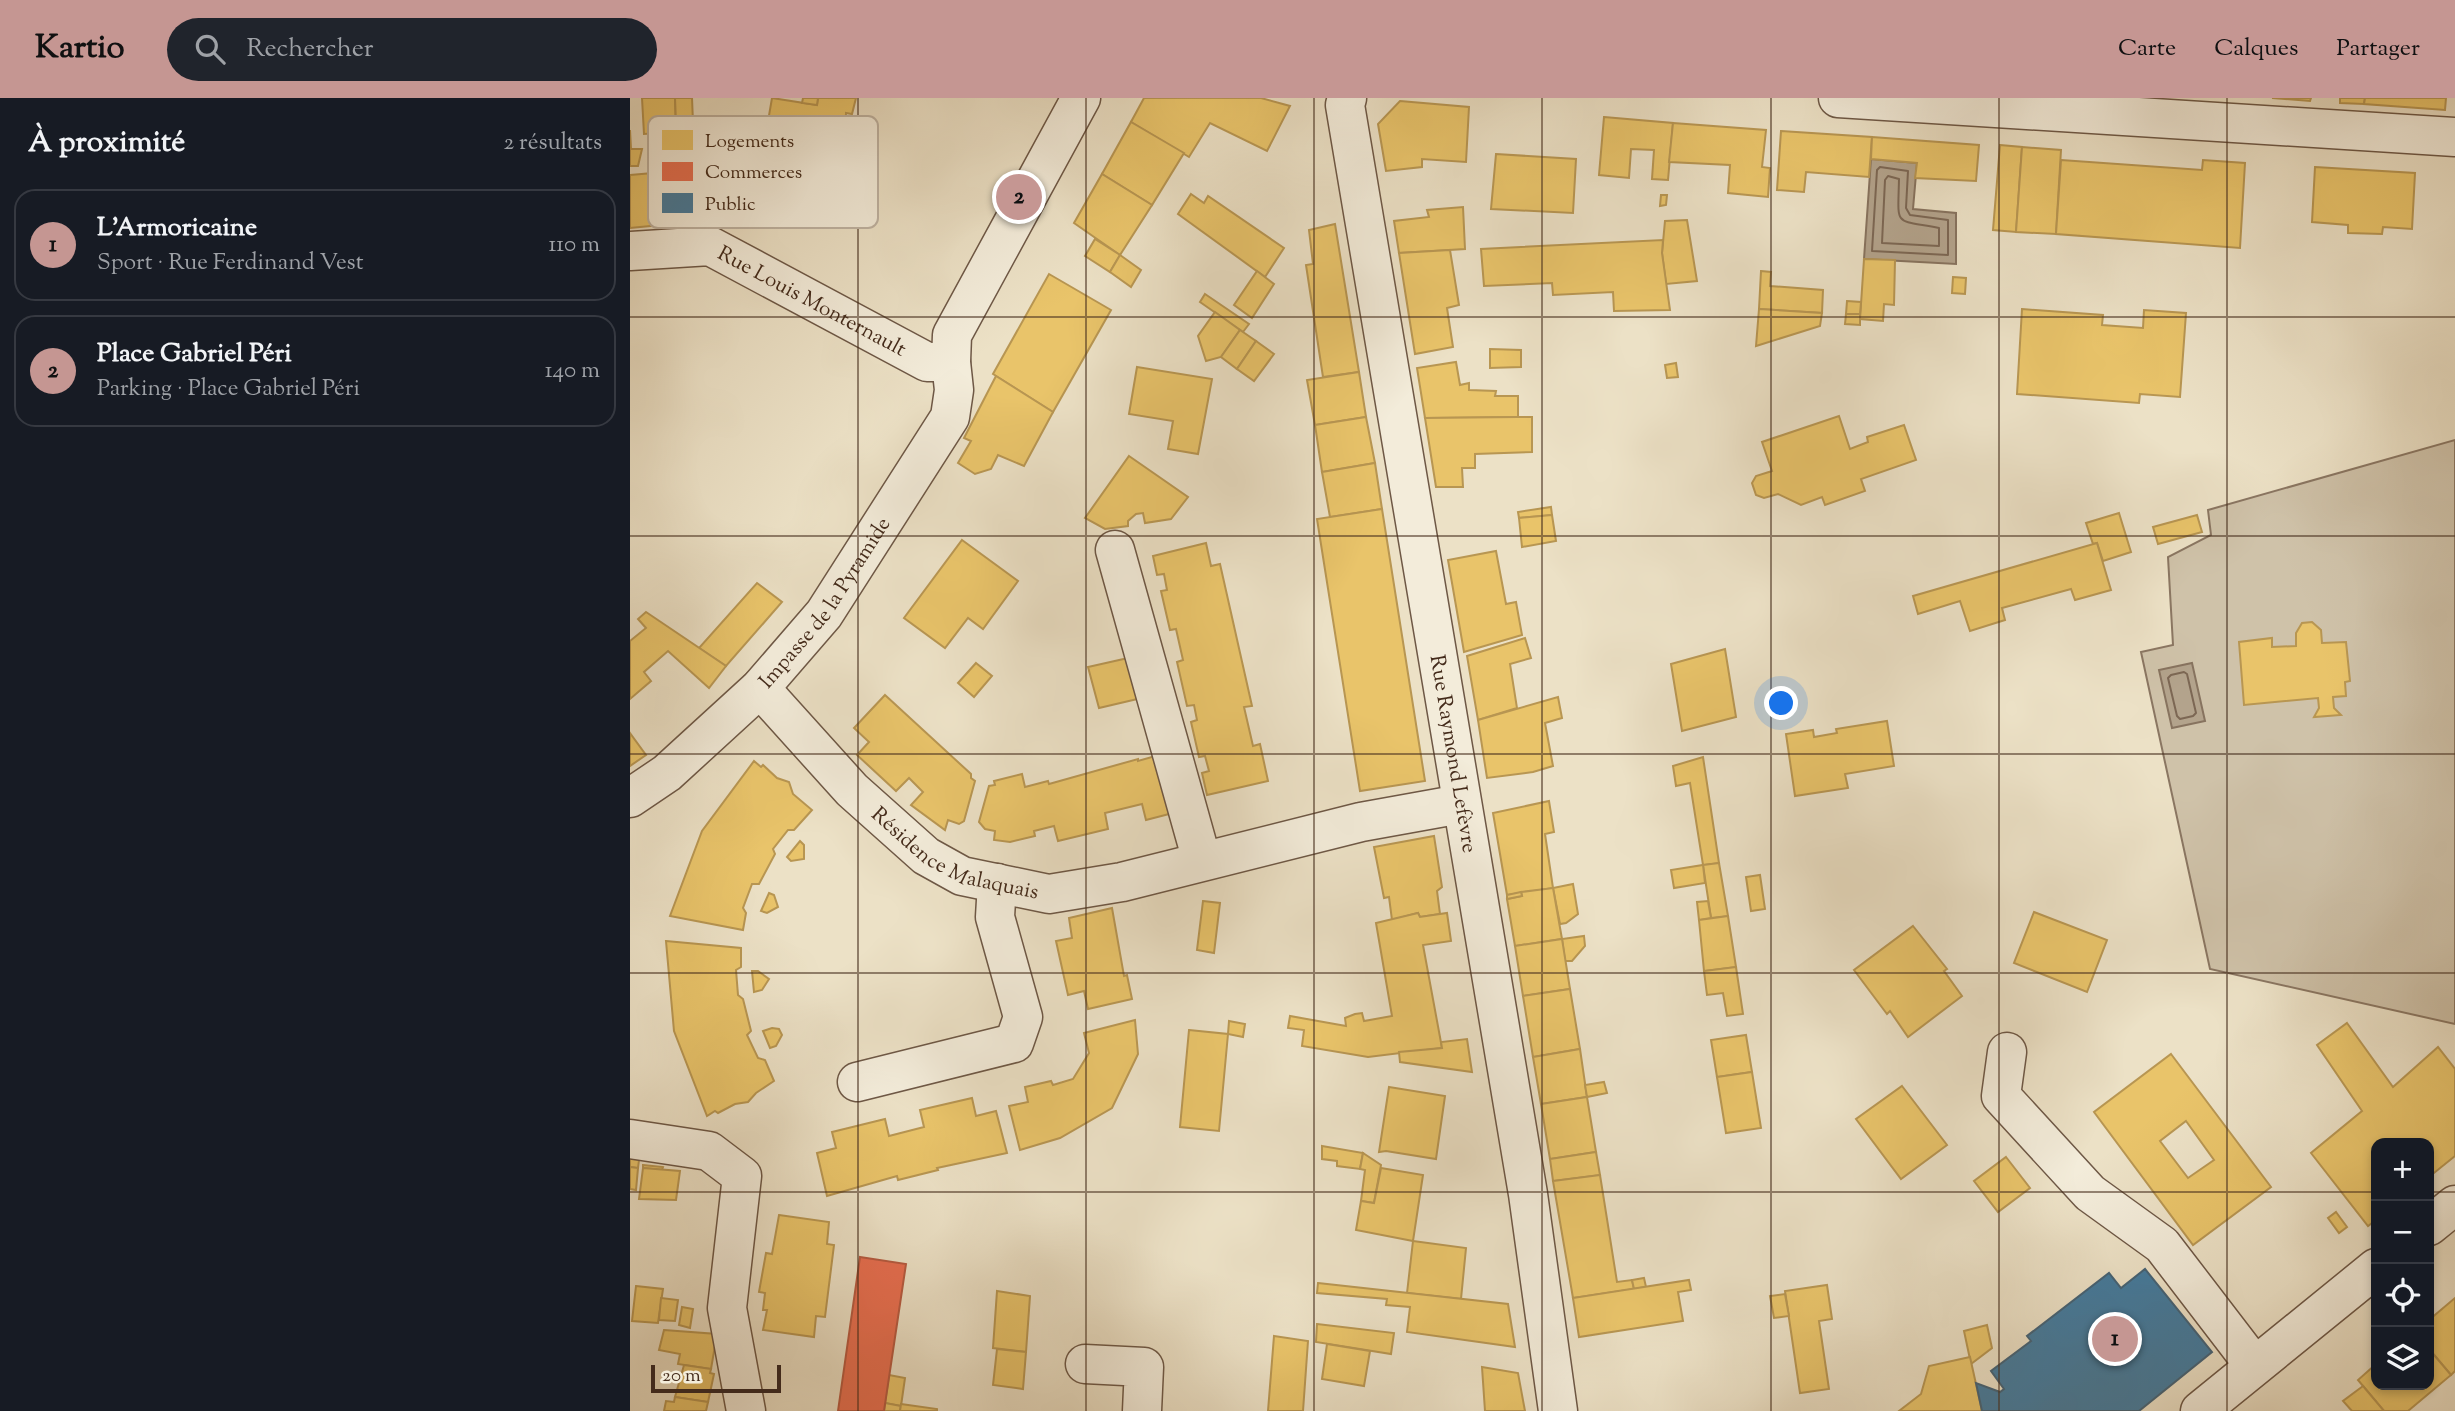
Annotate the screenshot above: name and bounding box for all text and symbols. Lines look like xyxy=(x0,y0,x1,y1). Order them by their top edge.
search box xyxy=(167,18,657,81)
text: Kartio xyxy=(35,25,125,73)
icon: search xyxy=(191,30,229,68)
text: Rechercher xyxy=(247,31,374,68)
text: Carte xyxy=(2118,32,2176,66)
text: Calques xyxy=(2214,32,2298,66)
text: Partager xyxy=(2336,32,2420,66)
legend xyxy=(648,116,878,228)
text: À proximité xyxy=(28,122,185,165)
text: 2 résultats xyxy=(503,127,602,160)
text: Logements xyxy=(705,129,794,156)
text: Commerces xyxy=(705,160,802,187)
pin: 2 xyxy=(996,171,1042,223)
text: Public xyxy=(705,192,756,219)
text: L'Armoricaine xyxy=(97,210,257,247)
text: 1 xyxy=(49,229,57,262)
text: 110 m xyxy=(549,229,600,262)
street label: Rue Louis Monternault xyxy=(711,240,911,365)
text: Sport · Rue Ferdinand Vest xyxy=(97,247,364,280)
text: Place Gabriel Péri xyxy=(97,336,292,373)
text: 2 xyxy=(48,355,58,388)
text: 140 m xyxy=(545,355,600,388)
text: Parking · Place Gabriel Péri xyxy=(97,373,360,406)
street label: Impasse de la Pyramide xyxy=(753,512,899,696)
street label: Rue Raymond Lefèvre xyxy=(1421,653,1483,855)
your location xyxy=(1764,686,1798,720)
street label: Résidence Malaquais xyxy=(864,801,1041,908)
map controls xyxy=(2371,1138,2434,1390)
button: + xyxy=(2371,1138,2434,1201)
button: − xyxy=(2371,1201,2434,1264)
button: locate xyxy=(2371,1264,2434,1327)
pin: 1 xyxy=(2092,1313,2138,1365)
button: layers xyxy=(2371,1327,2434,1390)
scale bar xyxy=(651,1362,780,1394)
text: 20 m xyxy=(662,1363,701,1390)

